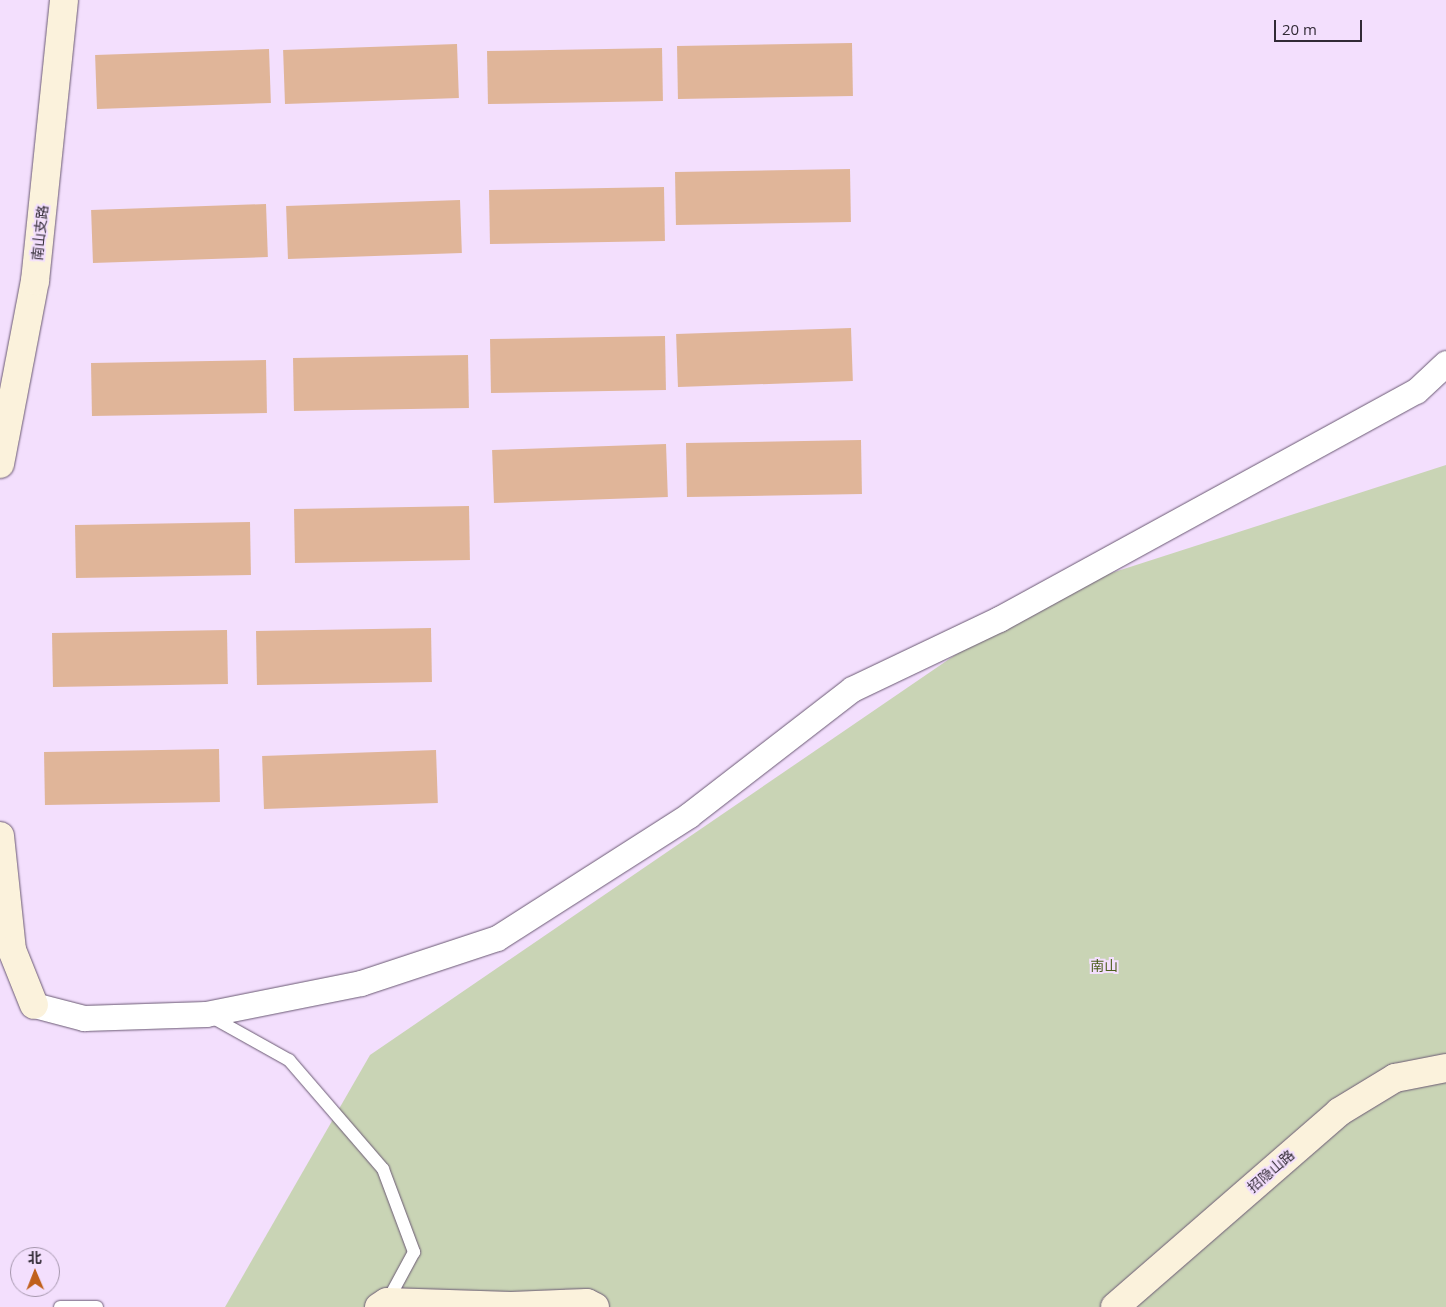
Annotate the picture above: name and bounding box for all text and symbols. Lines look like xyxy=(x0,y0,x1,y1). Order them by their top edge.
scale bar xyxy=(1276,10,1364,42)
text: 20 m xyxy=(1282,19,1317,39)
street label: 南山支路 xyxy=(29,204,51,262)
park label: 南山 xyxy=(1090,958,1118,974)
street label: 招隐山路 xyxy=(1244,1146,1298,1196)
north arrow xyxy=(10,1247,60,1297)
text: 北 xyxy=(28,1248,42,1267)

